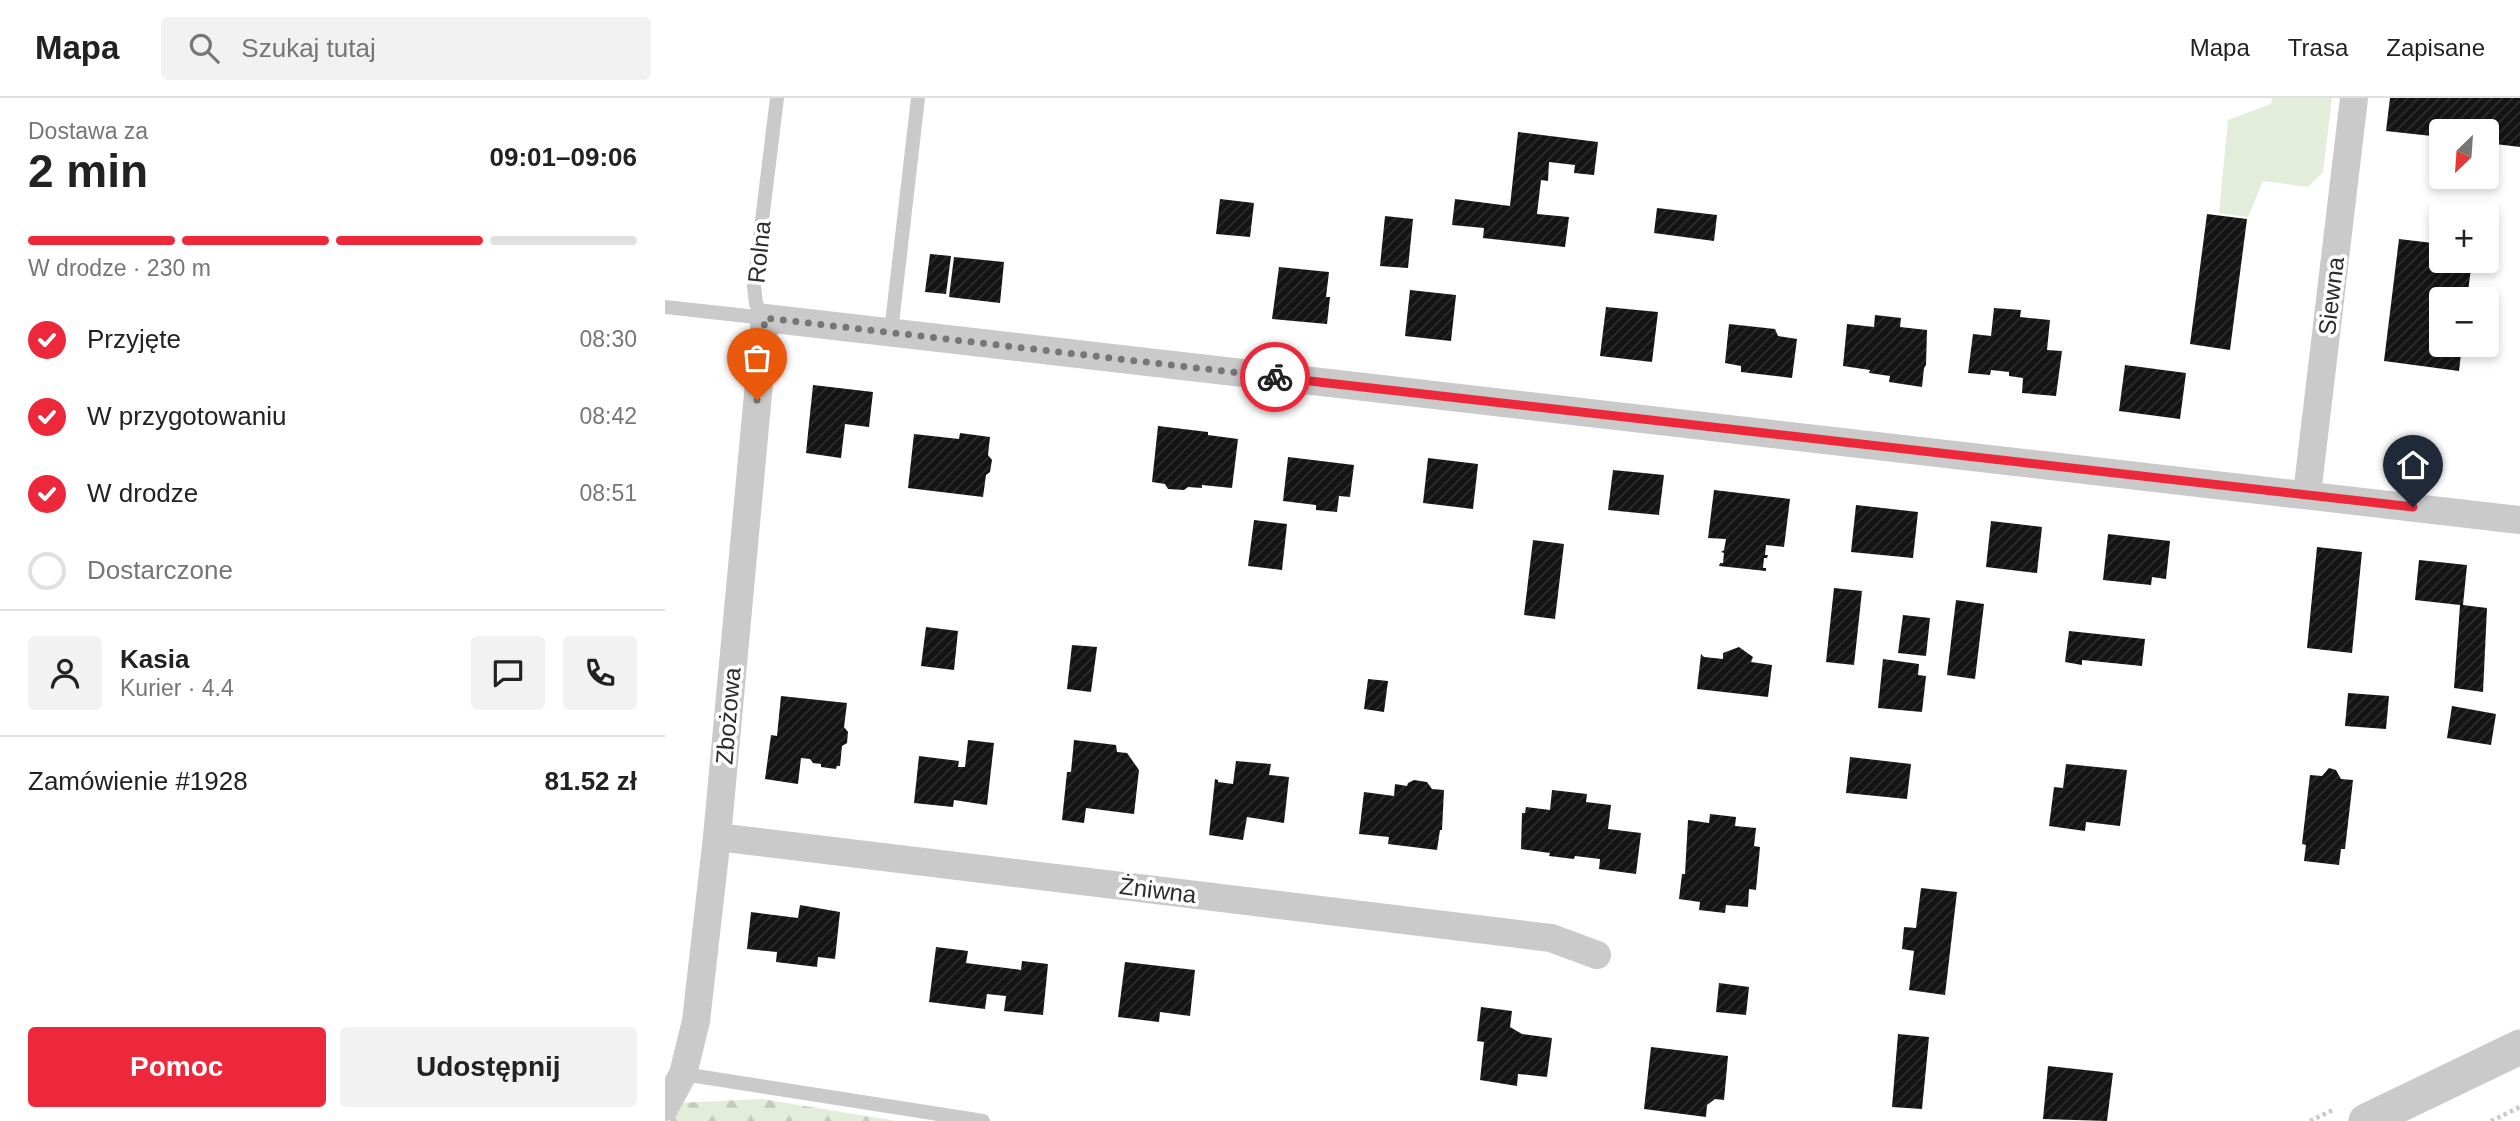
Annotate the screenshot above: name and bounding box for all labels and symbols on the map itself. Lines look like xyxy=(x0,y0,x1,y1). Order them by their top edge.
north arrow xyxy=(2429,119,2499,189)
street label: Rolna xyxy=(742,219,776,285)
street label: Siewna xyxy=(2313,255,2349,337)
pin xyxy=(727,328,787,400)
courier xyxy=(1240,342,1310,412)
pin xyxy=(2383,435,2443,507)
street label: Zbożowa xyxy=(710,666,746,766)
street label: Żniwna xyxy=(1118,872,1199,908)

